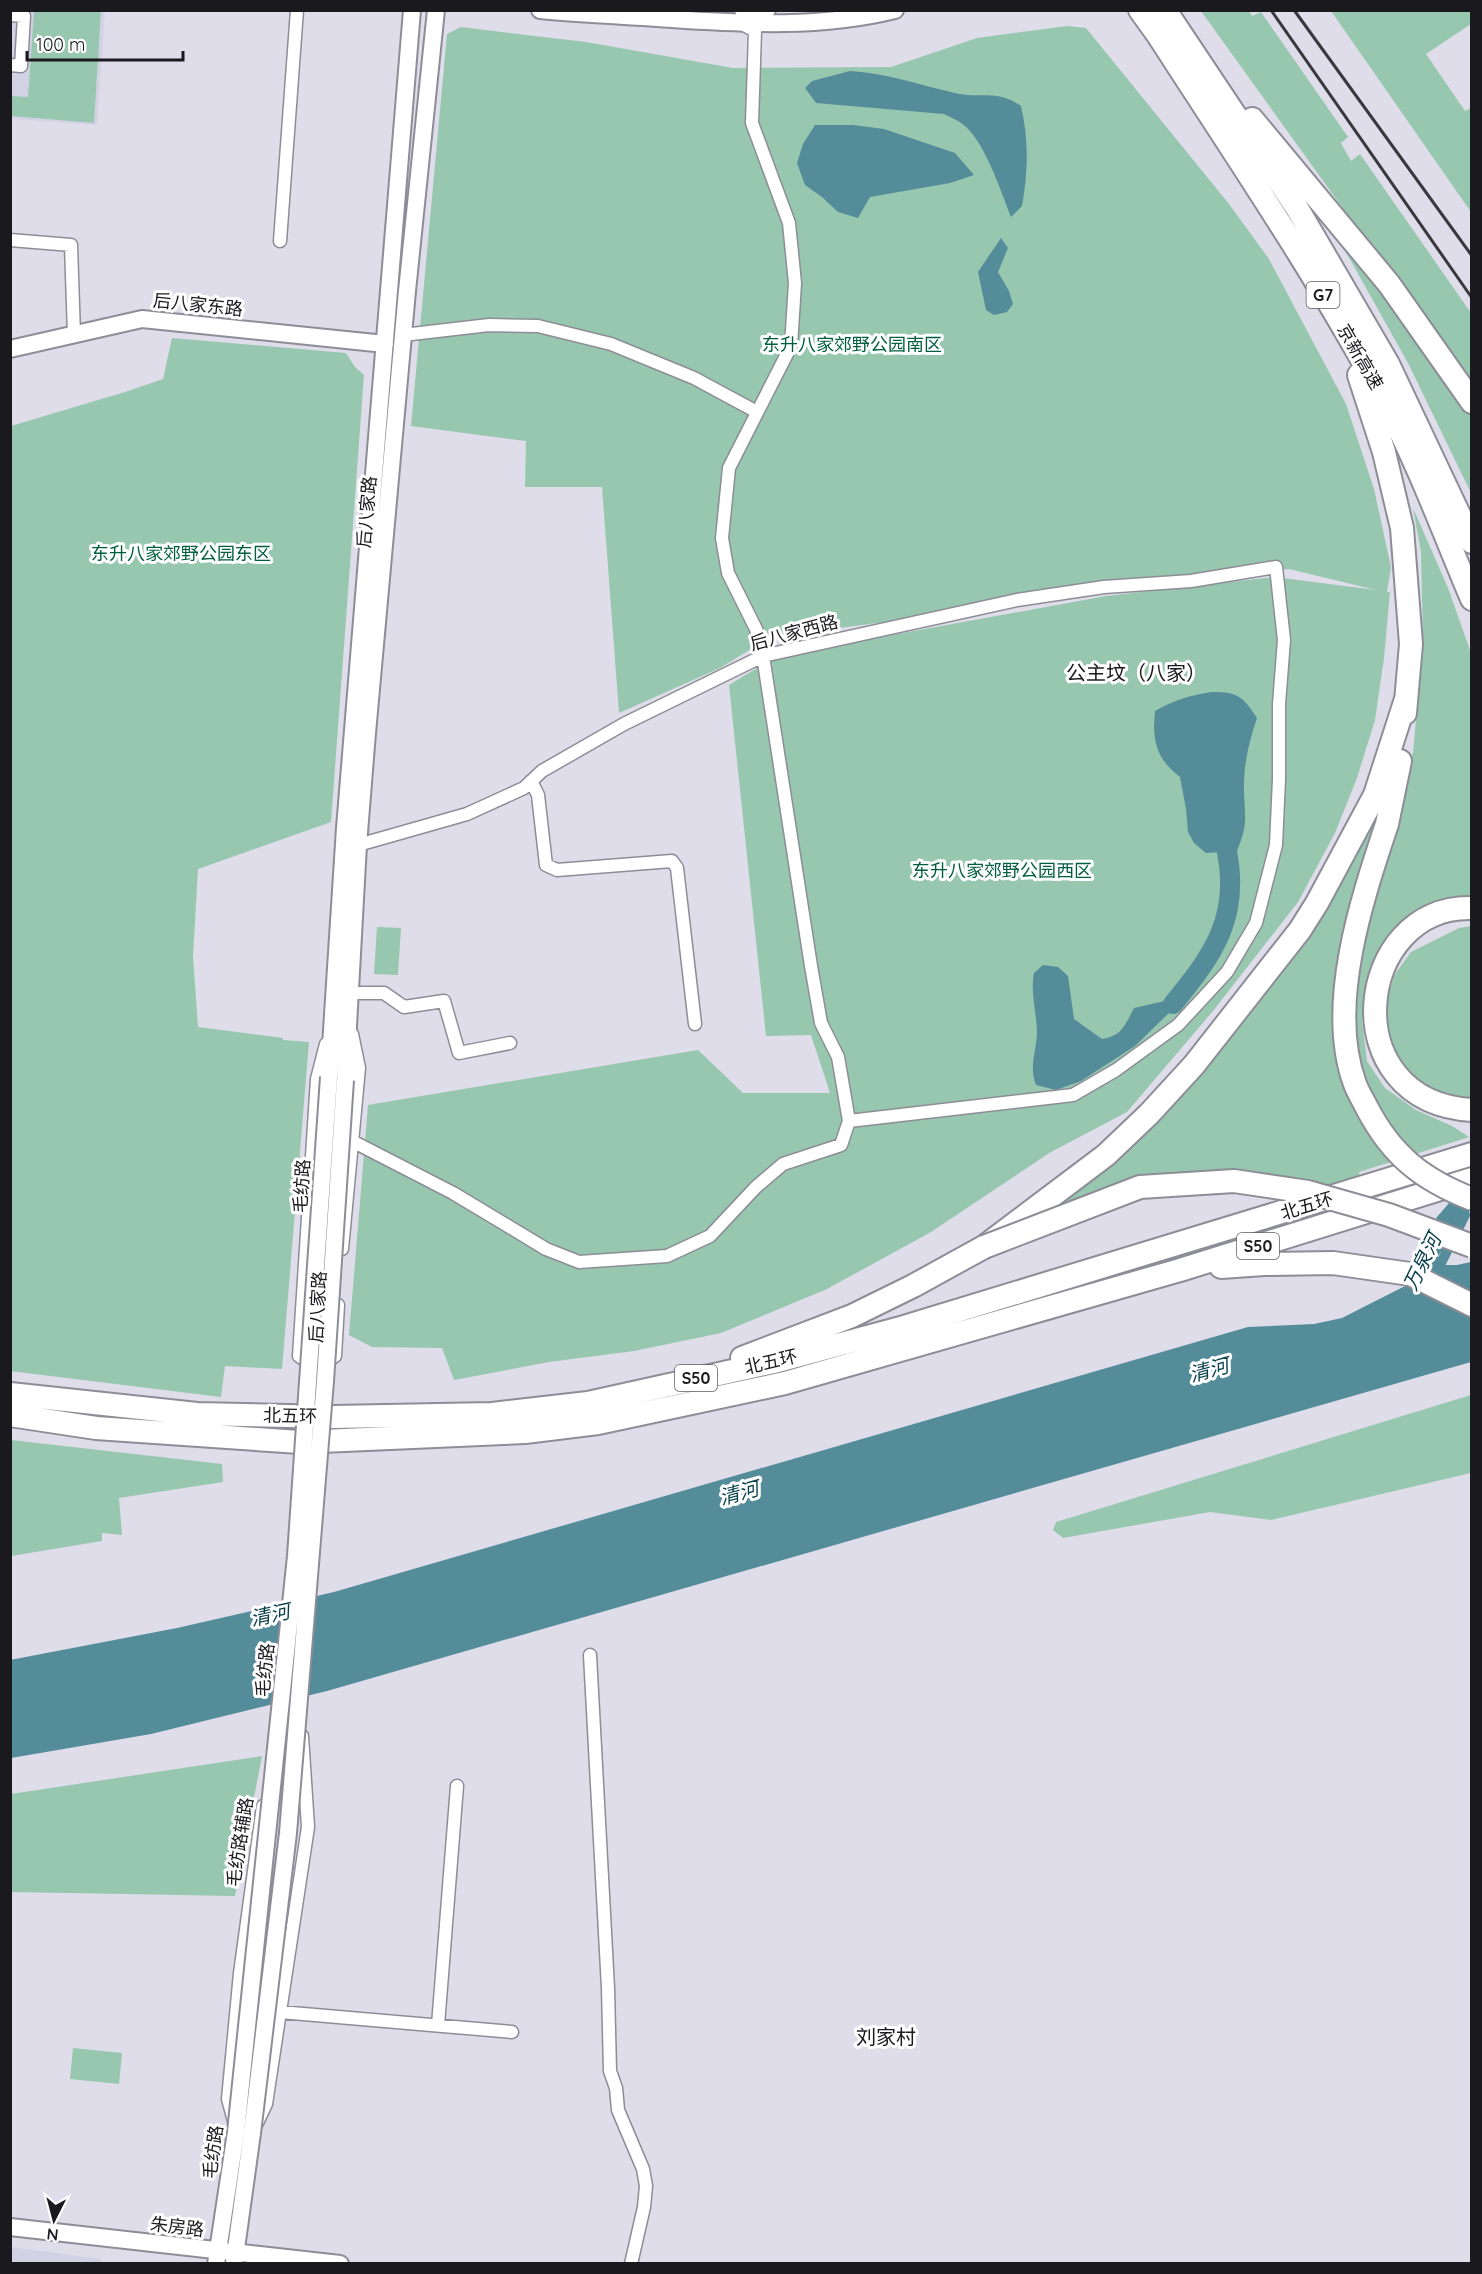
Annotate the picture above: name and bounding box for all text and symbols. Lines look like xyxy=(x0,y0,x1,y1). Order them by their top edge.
scale bar xyxy=(27,24,183,62)
text: 100 m xyxy=(36,33,85,56)
road number: G7 xyxy=(1306,282,1340,308)
street label: 后八家东路 xyxy=(152,288,244,321)
street label: 京新高速 xyxy=(1332,320,1388,394)
park label: 东升八家郊野公园南区 xyxy=(762,333,942,356)
street label: 后八家路 xyxy=(352,475,381,549)
park label: 东升八家郊野公园东区 xyxy=(91,542,271,565)
street label: 后八家西路 xyxy=(747,610,840,655)
district label: 公主坟（八家） xyxy=(1066,660,1206,685)
park label: 东升八家郊野公园西区 xyxy=(912,859,1092,882)
street label: 毛纺路 xyxy=(288,1158,315,1214)
street label: 北五环 xyxy=(1278,1187,1336,1224)
water label: 万泉河 xyxy=(1397,1226,1448,1294)
road number: S50 xyxy=(1237,1233,1279,1259)
street label: 后八家路 xyxy=(304,1270,331,1344)
street label: 北五环 xyxy=(742,1344,800,1379)
water label: 清河 xyxy=(1186,1351,1235,1387)
road number: S50 xyxy=(675,1365,717,1391)
street label: 北五环 xyxy=(263,1404,317,1427)
water label: 清河 xyxy=(716,1474,765,1510)
water label: 清河 xyxy=(248,1597,296,1631)
street label: 毛纺路 xyxy=(250,1642,279,1698)
street label: 毛纺路辅路 xyxy=(221,1796,258,1888)
district label: 刘家村 xyxy=(856,2024,916,2049)
street label: 毛纺路 xyxy=(197,2124,228,2180)
north arrow xyxy=(24,2190,84,2250)
street label: 朱房路 xyxy=(149,2212,205,2241)
text: N xyxy=(46,2224,59,2245)

